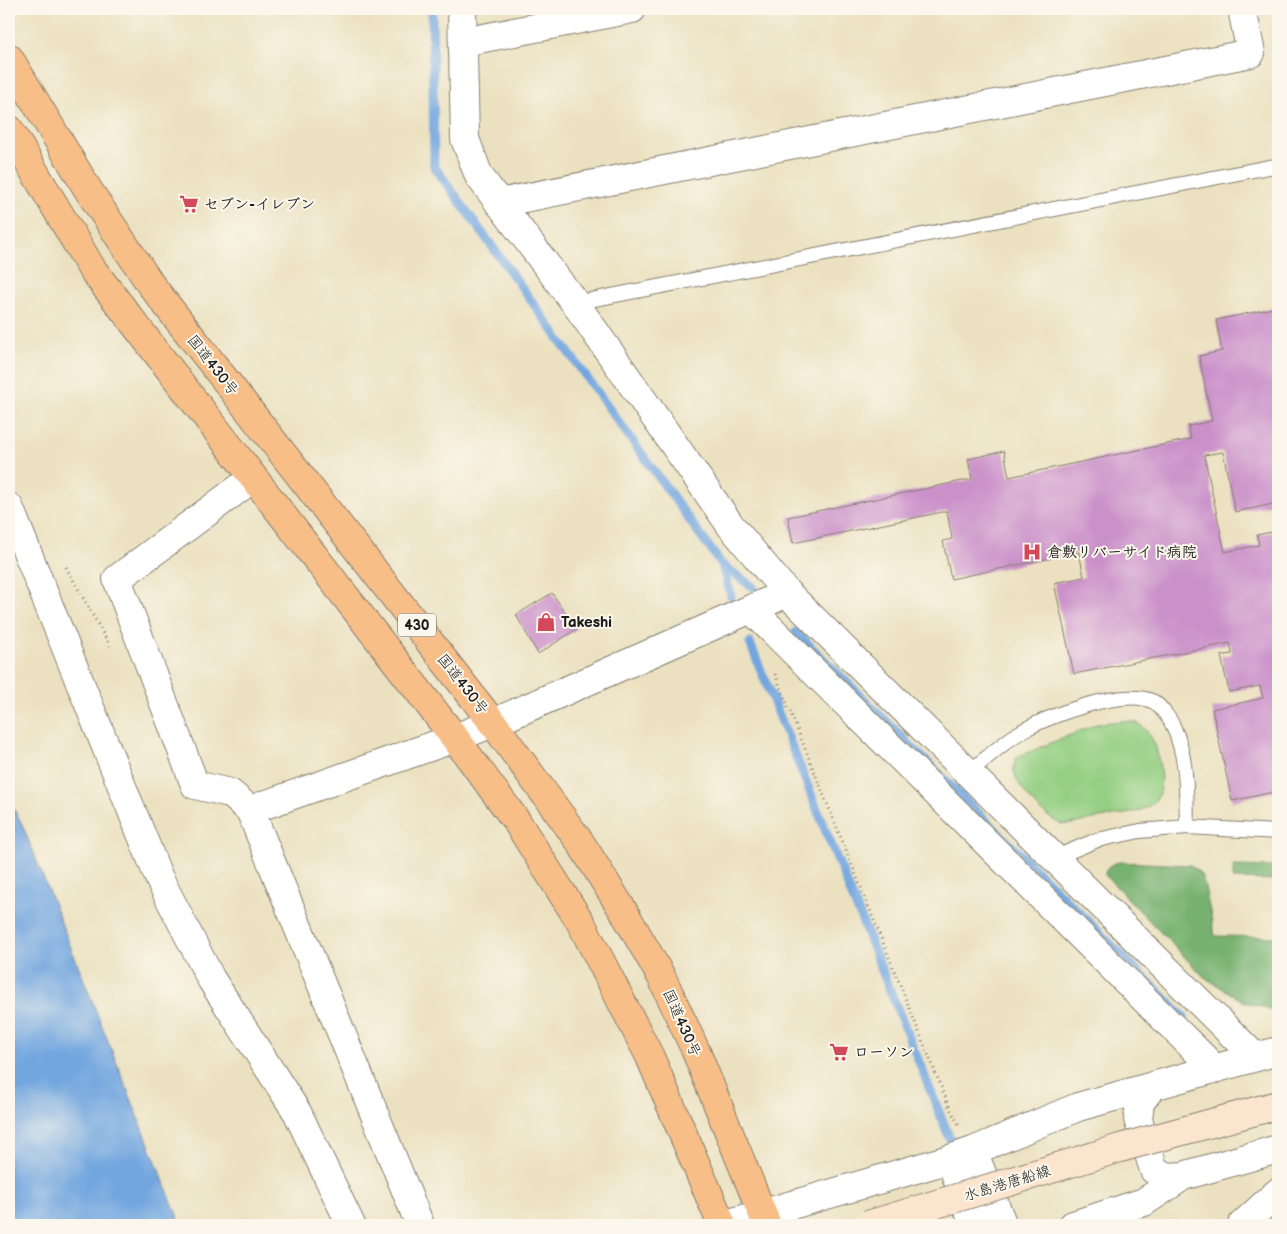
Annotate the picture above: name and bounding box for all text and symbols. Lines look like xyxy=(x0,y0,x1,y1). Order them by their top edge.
supermarket icon: セブン-イレブン xyxy=(178,193,200,215)
place label: セブン-イレブン xyxy=(204,195,315,214)
street label: 国道430号 xyxy=(183,331,242,400)
hospital icon: 倉敷リバーサイド病院 xyxy=(1021,541,1043,563)
place label: 倉敷リバーサイド病院 xyxy=(1047,543,1197,562)
shop icon: Takeshi xyxy=(535,611,557,633)
place label: Takeshi xyxy=(561,613,612,632)
road number: 430 xyxy=(398,614,436,636)
street label: 国道430号 xyxy=(433,650,492,719)
street label: 国道430号 xyxy=(658,986,705,1060)
supermarket icon: ローソン xyxy=(828,1041,850,1063)
place label: ローソン xyxy=(854,1043,914,1062)
street label: 水島港唐船線 xyxy=(961,1161,1053,1206)

